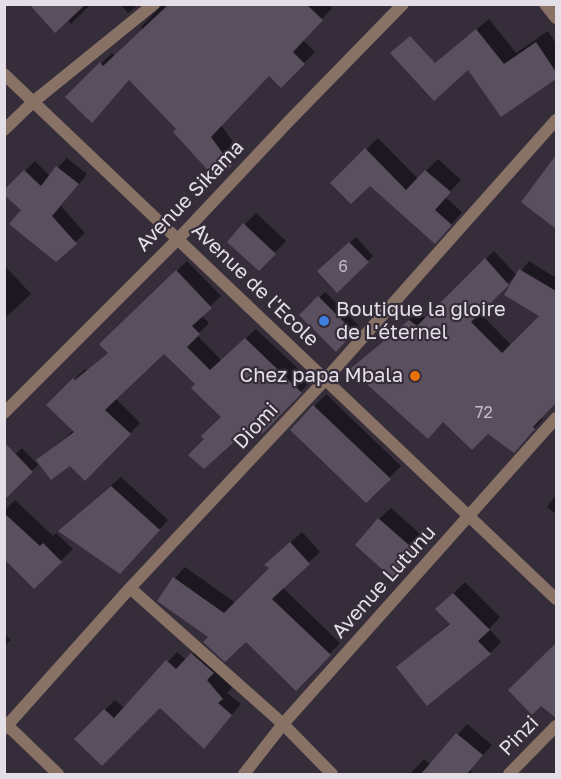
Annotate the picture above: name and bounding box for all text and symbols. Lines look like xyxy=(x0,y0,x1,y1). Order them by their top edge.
street label: Avenue Sikama xyxy=(131,135,249,257)
street label: Avenue de l'Ecole xyxy=(187,218,323,352)
house number: 6 xyxy=(338,257,348,277)
place label: Boutique la gloire de L'éternel xyxy=(336,298,506,345)
marker: Boutique la gloire de L'éternel xyxy=(317,314,331,328)
place label: Chez papa Mbala xyxy=(240,364,403,388)
marker: Chez papa Mbala xyxy=(408,369,422,383)
street label: Diomi xyxy=(229,398,283,454)
house number: 72 xyxy=(475,403,493,423)
street label: Avenue Lutunu xyxy=(327,521,441,643)
street label: Pinzi xyxy=(494,711,544,761)

